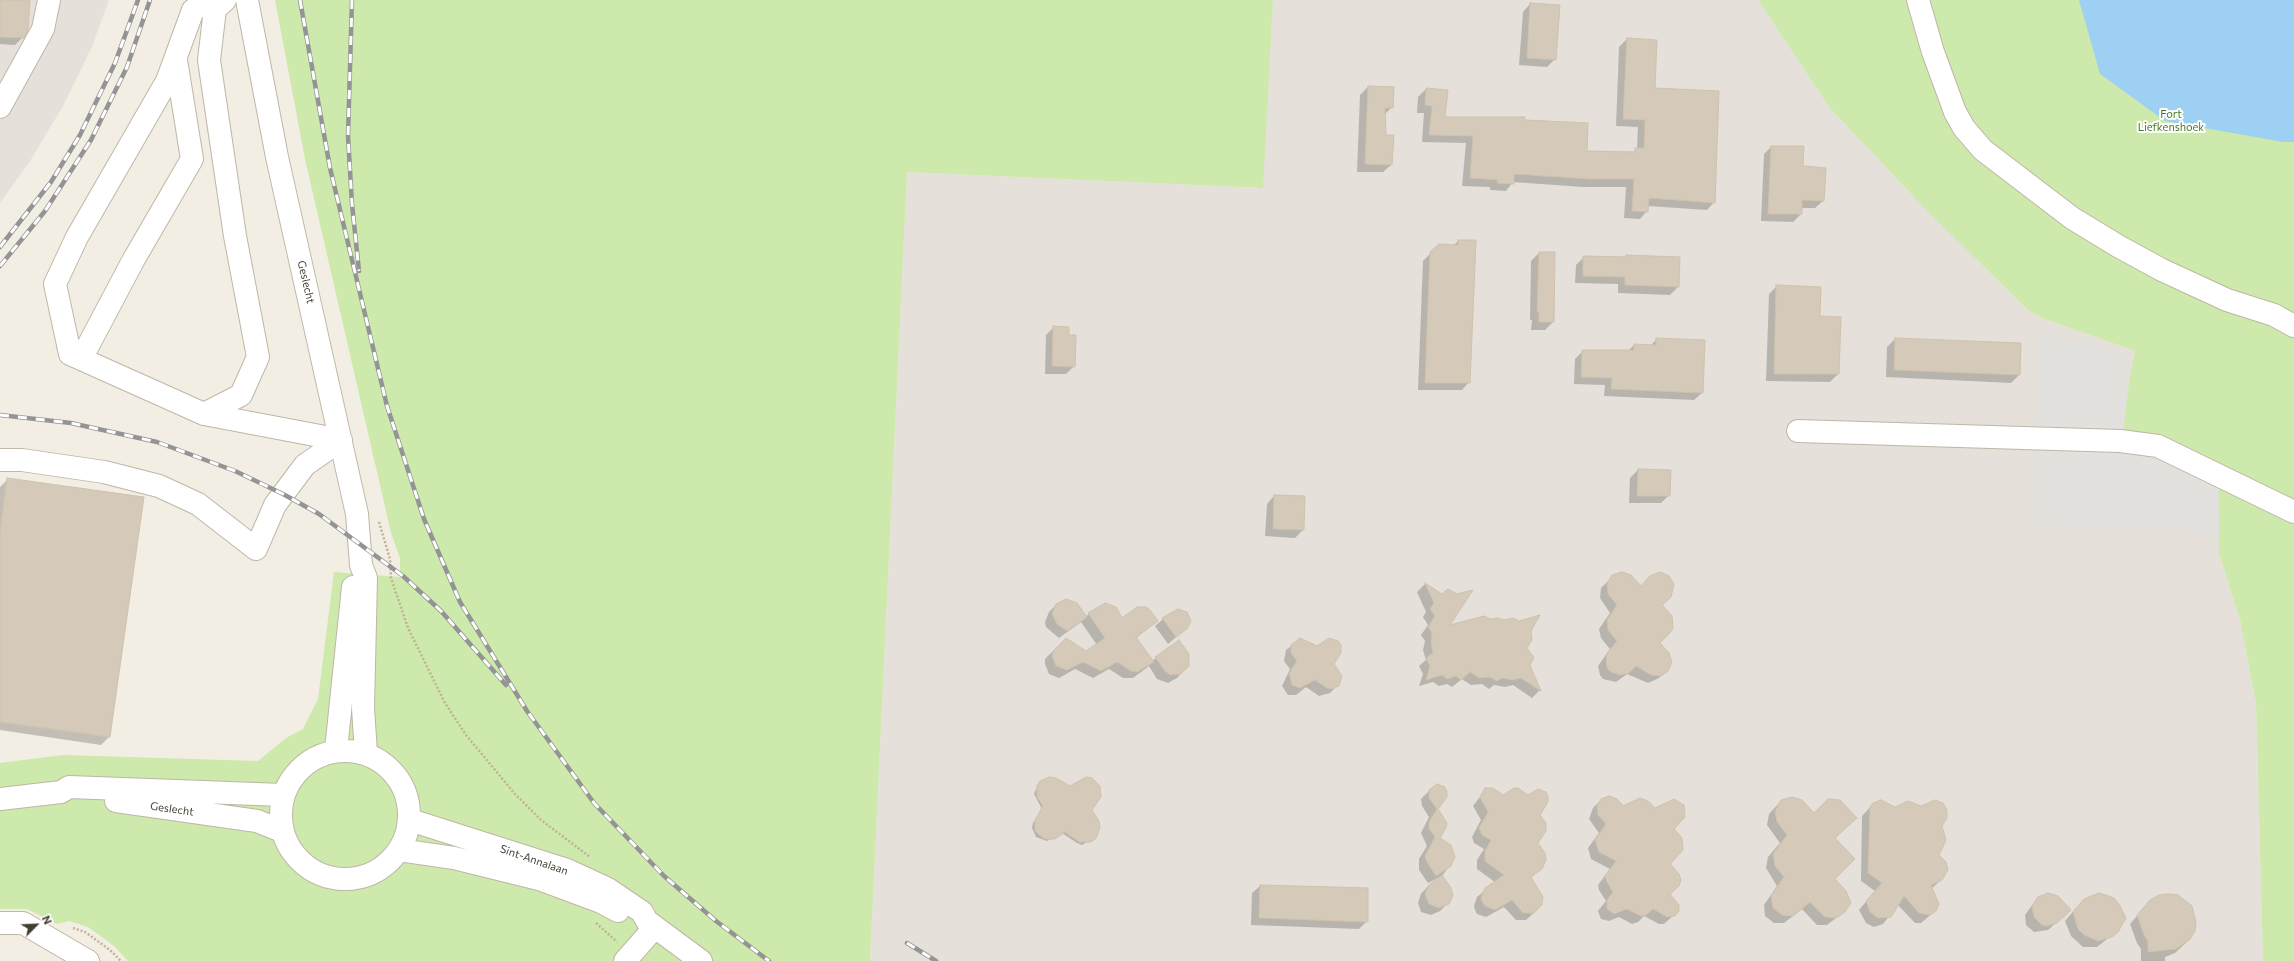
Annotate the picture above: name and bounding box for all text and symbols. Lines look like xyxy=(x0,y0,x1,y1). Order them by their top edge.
park label: Fort Liefkenshoek xyxy=(2138,107,2204,133)
street label: Geslecht xyxy=(295,259,317,305)
street label: Geslecht xyxy=(149,799,195,819)
street label: Sint-Annalaan xyxy=(498,842,570,878)
north arrow xyxy=(16,905,56,945)
text: N xyxy=(40,913,55,926)

